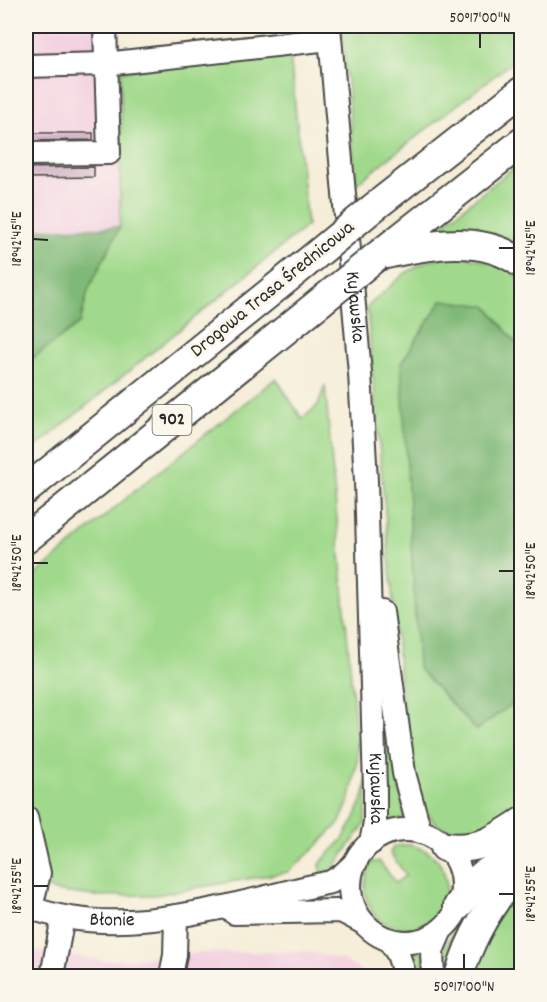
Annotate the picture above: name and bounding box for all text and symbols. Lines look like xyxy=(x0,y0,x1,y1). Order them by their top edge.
text: 50°17'00"N xyxy=(449,8,511,30)
text: 18°42'45"E xyxy=(7,211,29,267)
street label: Drogowa Trasa Średnicowa xyxy=(185,214,362,365)
text: 18°42'45"E xyxy=(521,220,543,276)
street label: Kujawska xyxy=(337,270,371,344)
road number: 902 xyxy=(152,405,192,435)
text: 18°42'50"E xyxy=(7,534,29,592)
text: 18°42'50"E xyxy=(521,542,543,600)
street label: Kujawska xyxy=(360,752,389,825)
text: 18°42'55"E xyxy=(7,858,29,914)
text: 18°42'55"E xyxy=(521,866,543,922)
street label: Błonie xyxy=(89,906,136,935)
text: 50°17'00"N xyxy=(433,977,495,999)

